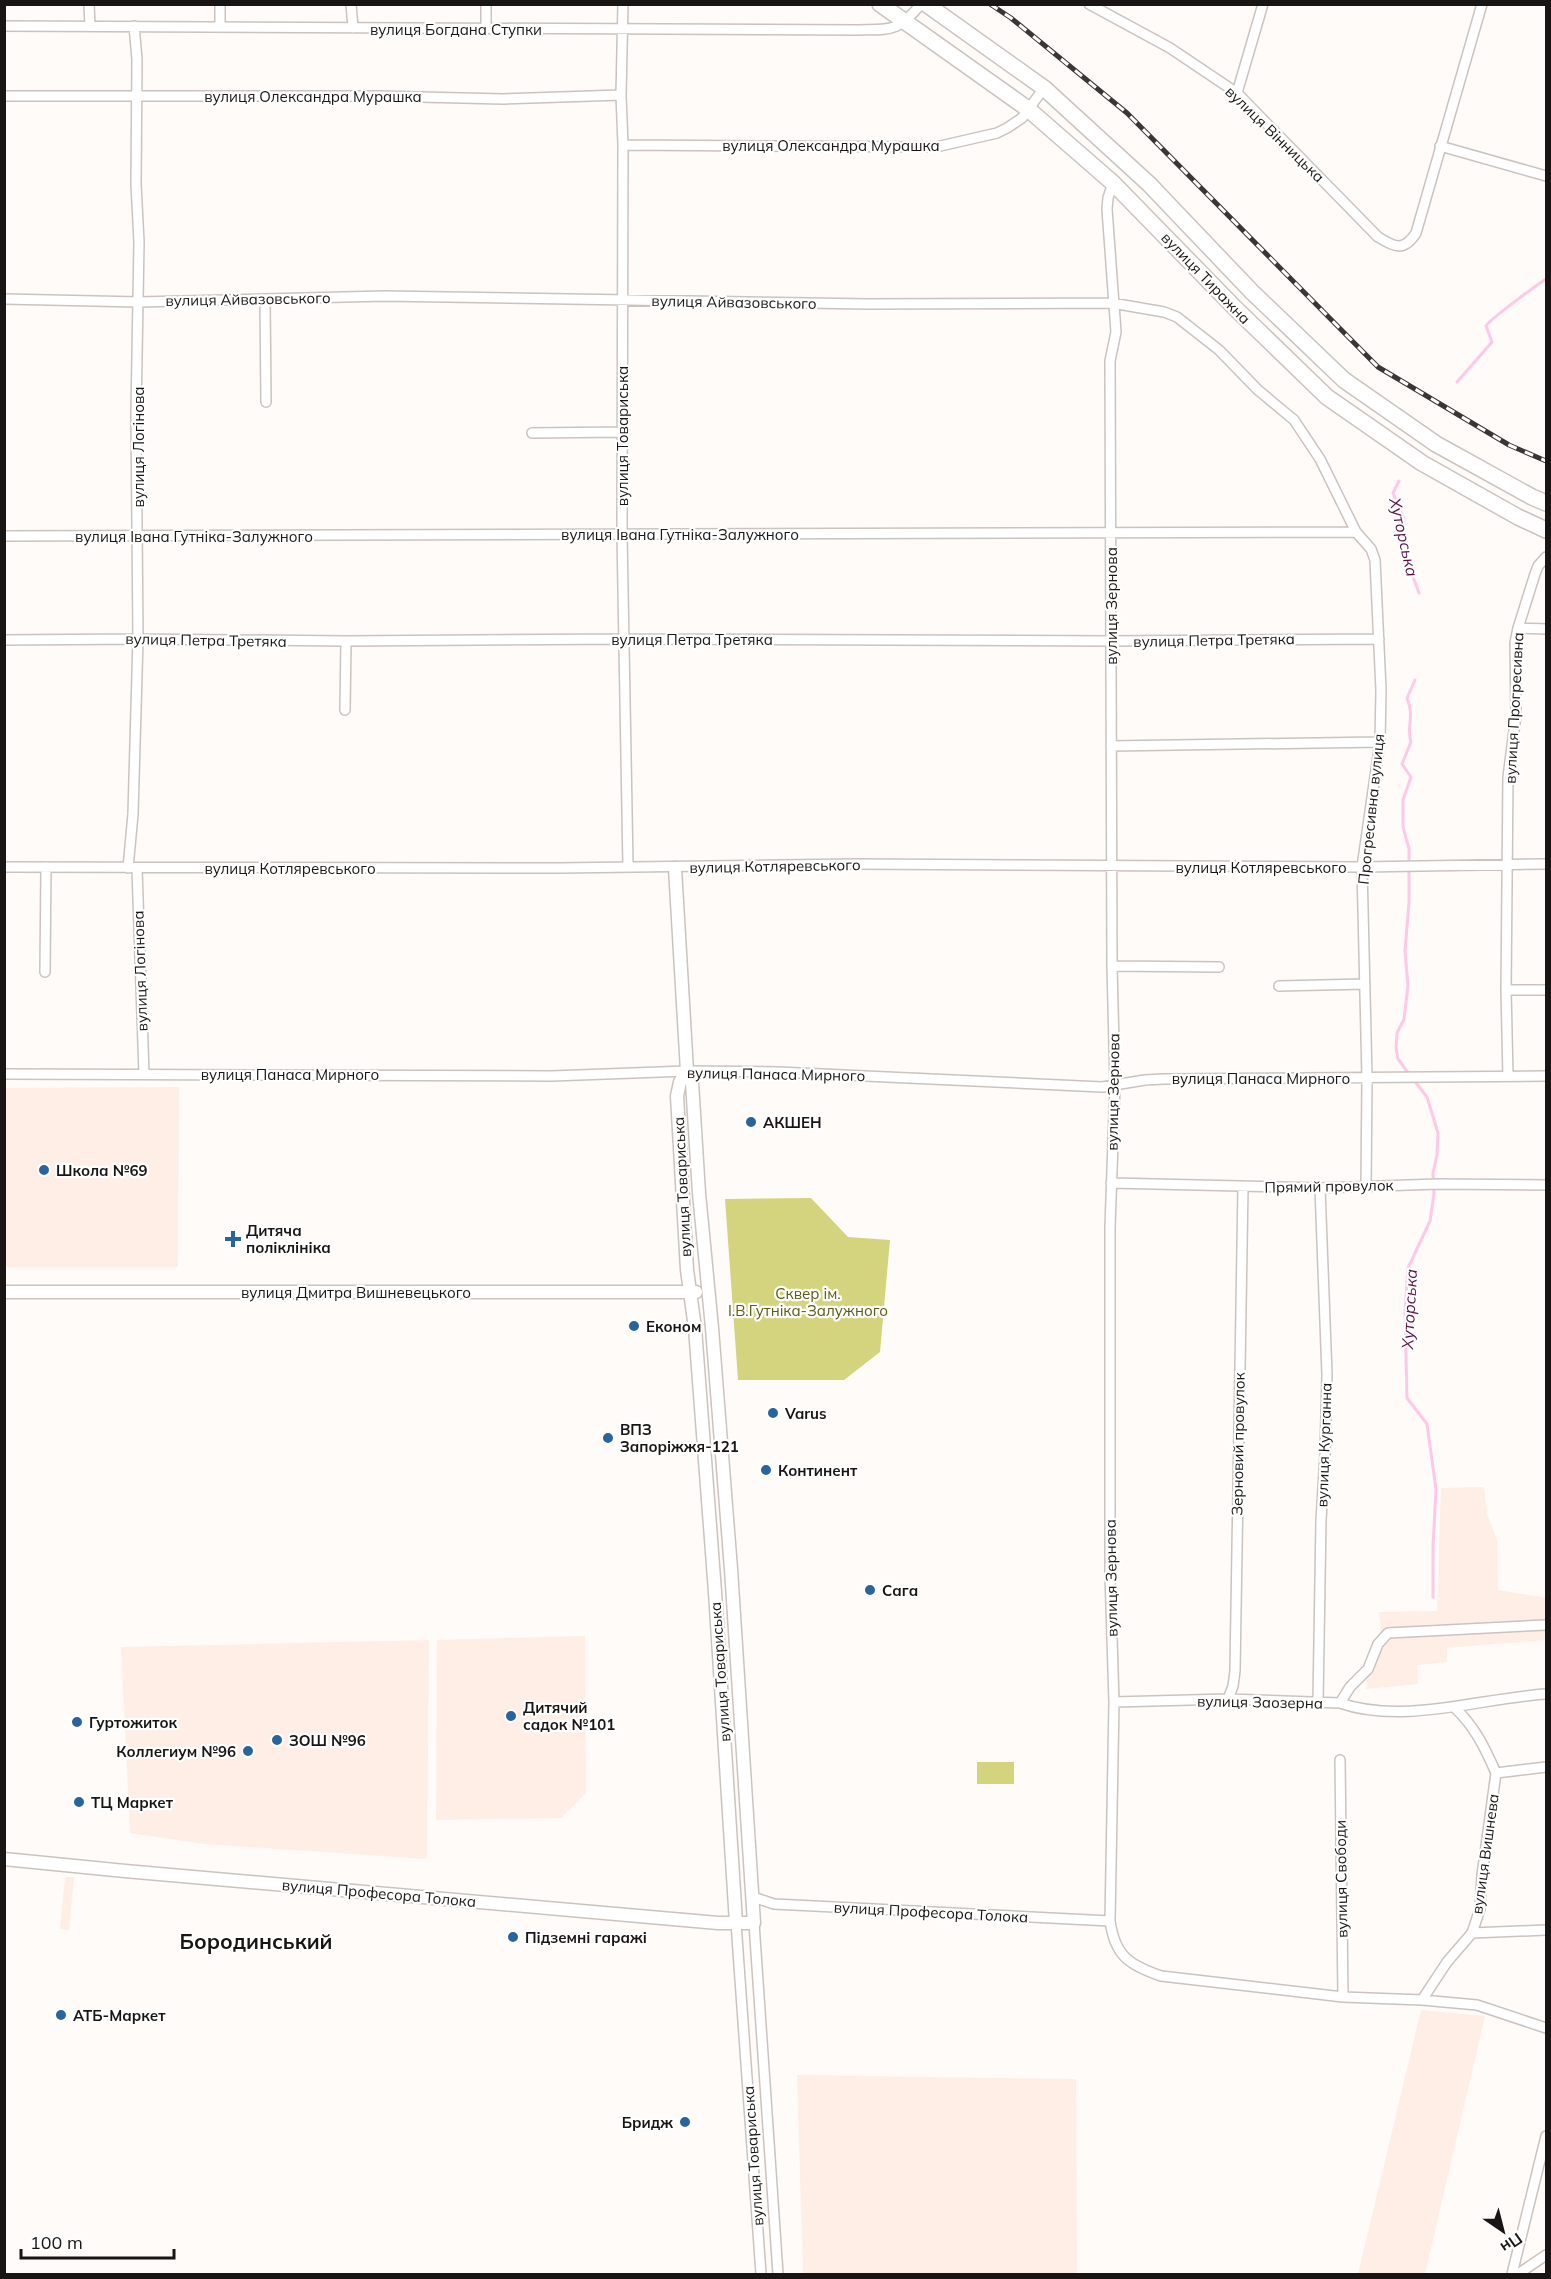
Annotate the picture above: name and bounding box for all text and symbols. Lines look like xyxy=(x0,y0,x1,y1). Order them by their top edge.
street label: вулиця Богдана Ступки xyxy=(370,20,542,39)
street label: вулиця Вінницька xyxy=(1221,82,1329,186)
street label: вулиця Олександра Мурашка xyxy=(204,87,422,106)
street label: вулиця Олександра Мурашка xyxy=(722,136,940,155)
street label: вулиця Тиражна xyxy=(1157,228,1255,328)
street label: вулиця Айвазовського xyxy=(165,288,331,310)
street label: вулиця Айвазовського xyxy=(651,291,817,313)
street label: вулиця Товариська xyxy=(613,366,632,506)
street label: вулиця Логінова xyxy=(129,387,148,507)
water label: Хуторська xyxy=(1385,495,1423,579)
street label: вулиця Івана Гутніка-Залужного xyxy=(561,525,799,544)
street label: вулиця Івана Гутніка-Залужного xyxy=(75,527,313,546)
street label: вулиця Зернова xyxy=(1102,547,1121,665)
street label: вулиця Петра Третяка xyxy=(125,629,287,651)
street label: вулиця Петра Третяка xyxy=(1133,629,1295,651)
street label: вулиця Петра Третяка xyxy=(611,630,773,649)
street label: вулиця Прогресивна xyxy=(1501,632,1527,784)
street label: Прогресивна вулиця xyxy=(1354,733,1388,885)
street label: вулиця Котляревського xyxy=(689,855,861,877)
street label: вулиця Котляревського xyxy=(1175,858,1347,877)
street label: вулиця Котляревського xyxy=(204,859,376,878)
street label: вулиця Логінова xyxy=(128,910,152,1032)
street label: вулиця Зернова xyxy=(1102,1033,1124,1151)
street label: вулиця Панаса Мирного xyxy=(687,1063,865,1085)
street label: вулиця Панаса Мирного xyxy=(201,1065,379,1084)
street label: вулиця Панаса Мирного xyxy=(1172,1069,1350,1088)
place label: АКШЕН xyxy=(763,1113,822,1132)
marker: АКШЕН xyxy=(744,1115,758,1129)
street label: вулиця Товариська xyxy=(669,1116,695,1258)
place label: Школа №69 xyxy=(56,1161,147,1180)
marker: Школа №69 xyxy=(37,1163,51,1177)
street label: Прямий провулок xyxy=(1264,1175,1395,1197)
place label: Дитяча поліклініка xyxy=(246,1221,331,1257)
marker: Дитяча поліклініка xyxy=(224,1230,242,1248)
water label: Хуторська xyxy=(1397,1268,1421,1351)
street label: вулиця Дмитра Вишневецького xyxy=(241,1283,471,1302)
park label: Сквер ім. І.В.Гутніка-Залужного xyxy=(728,1284,888,1320)
place label: Економ xyxy=(646,1317,701,1336)
marker: Економ xyxy=(627,1319,641,1333)
street label: Зерновий провулок xyxy=(1227,1371,1249,1516)
street label: вулиця Курганна xyxy=(1312,1382,1336,1508)
place label: Varus xyxy=(784,1404,827,1423)
marker: Varus xyxy=(766,1406,780,1420)
place label: ВПЗ Запоріжжя-121 xyxy=(620,1420,739,1456)
marker: ВПЗ Запоріжжя-121 xyxy=(601,1431,615,1445)
place label: Континент xyxy=(778,1461,858,1480)
marker: Континент xyxy=(759,1463,773,1477)
street label: вулиця Зернова xyxy=(1100,1519,1122,1637)
place label: Сага xyxy=(882,1581,918,1600)
marker: Сага xyxy=(863,1583,877,1597)
street label: вулиця Товариська xyxy=(706,1601,734,1743)
street label: вулиця Заозерна xyxy=(1197,1691,1323,1713)
place label: Дитячий садок №101 xyxy=(523,1698,615,1734)
marker: Дитячий садок №101 xyxy=(504,1709,518,1723)
place label: Гуртожиток xyxy=(89,1713,178,1732)
marker: Гуртожиток xyxy=(70,1715,84,1729)
place label: ЗОШ №96 xyxy=(289,1731,366,1750)
marker: ЗОШ №96 xyxy=(270,1733,284,1747)
place label: Коллегиум №96 xyxy=(116,1742,236,1761)
marker: Коллегиум №96 xyxy=(241,1744,255,1758)
place label: ТЦ Маркет xyxy=(91,1793,174,1812)
street label: вулиця Вишнева xyxy=(1467,1793,1503,1915)
marker: ТЦ Маркет xyxy=(72,1795,86,1809)
street label: вулиця Свободи xyxy=(1330,1820,1352,1938)
street label: вулиця Професора Толока xyxy=(281,1875,477,1911)
street label: вулиця Професора Толока xyxy=(833,1897,1029,1927)
district label: Бородинський xyxy=(180,1928,332,1954)
place label: Підземні гаражі xyxy=(525,1928,647,1947)
marker: Підземні гаражі xyxy=(506,1930,520,1944)
place label: АТБ-Маркет xyxy=(73,2006,166,2025)
marker: АТБ-Маркет xyxy=(54,2008,68,2022)
street label: вулиця Товариська xyxy=(739,2085,767,2227)
place label: Бридж xyxy=(622,2113,673,2132)
marker: Бридж xyxy=(678,2115,692,2129)
north arrow xyxy=(1473,2201,1533,2261)
scale bar xyxy=(21,2222,174,2260)
text: Пн xyxy=(1497,2229,1526,2258)
text: 100 m xyxy=(30,2231,83,2254)

